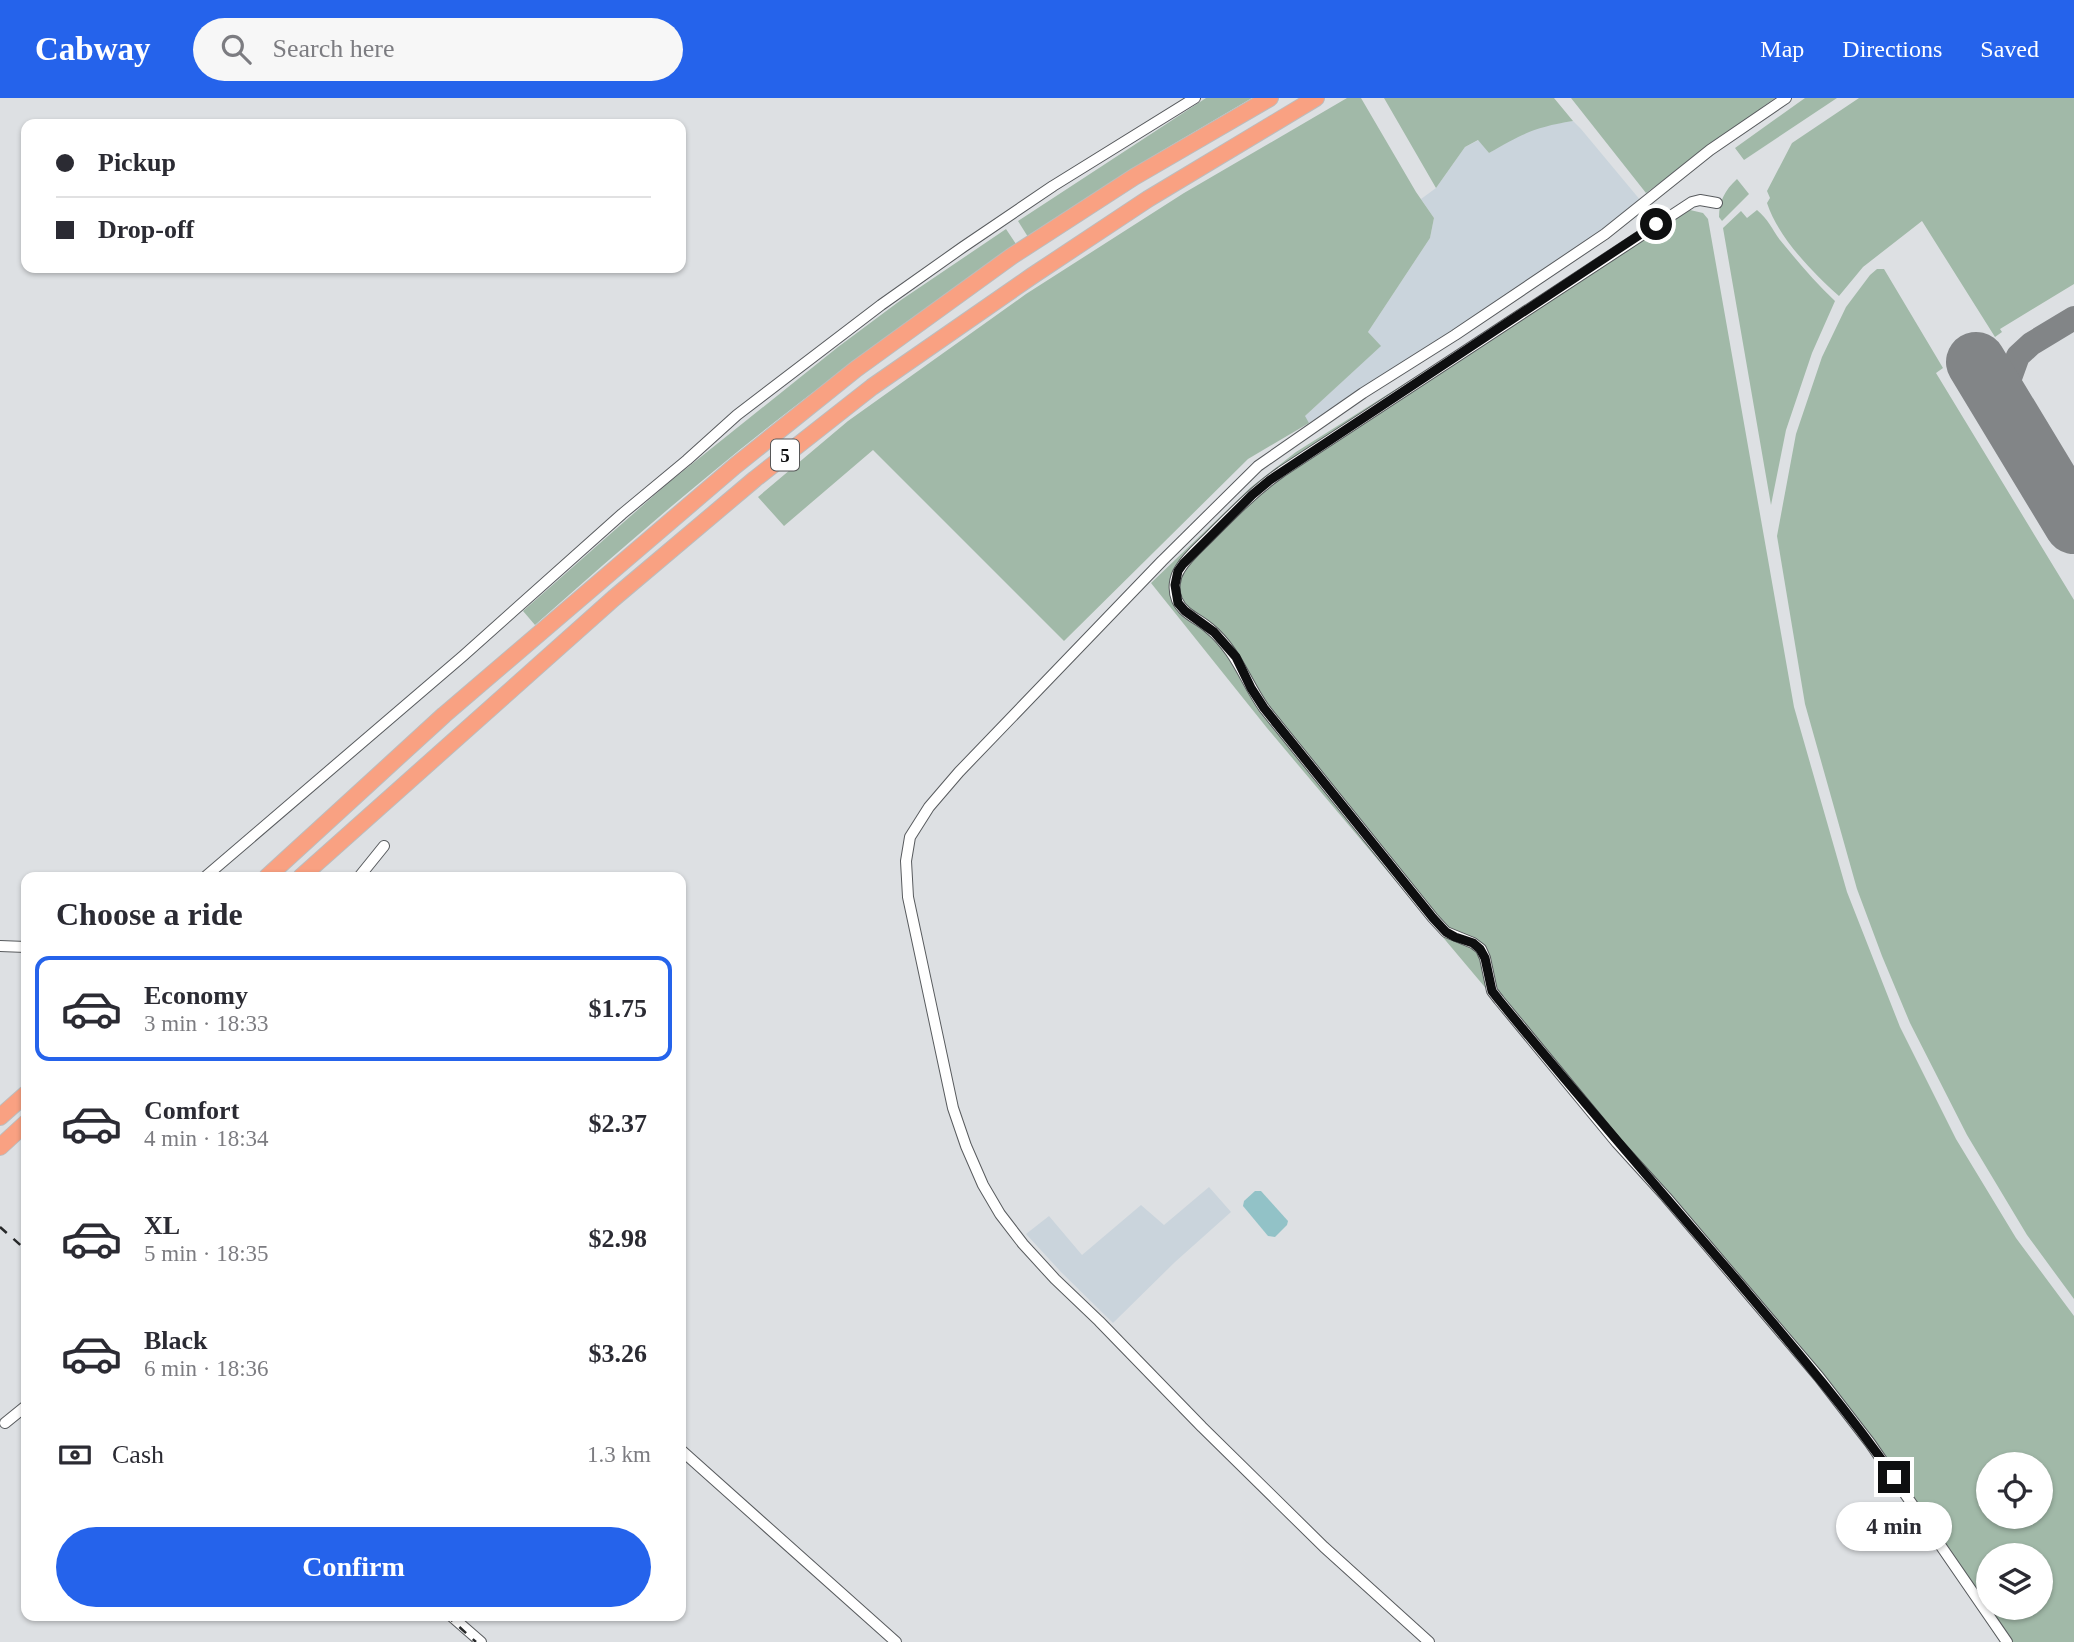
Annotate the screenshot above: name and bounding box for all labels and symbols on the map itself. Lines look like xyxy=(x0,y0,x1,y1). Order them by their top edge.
route start xyxy=(1640,208,1672,240)
road number: 5 xyxy=(771,440,799,470)
route end xyxy=(1878,1461,1910,1493)
callout: 4 min xyxy=(1836,1502,1952,1550)

